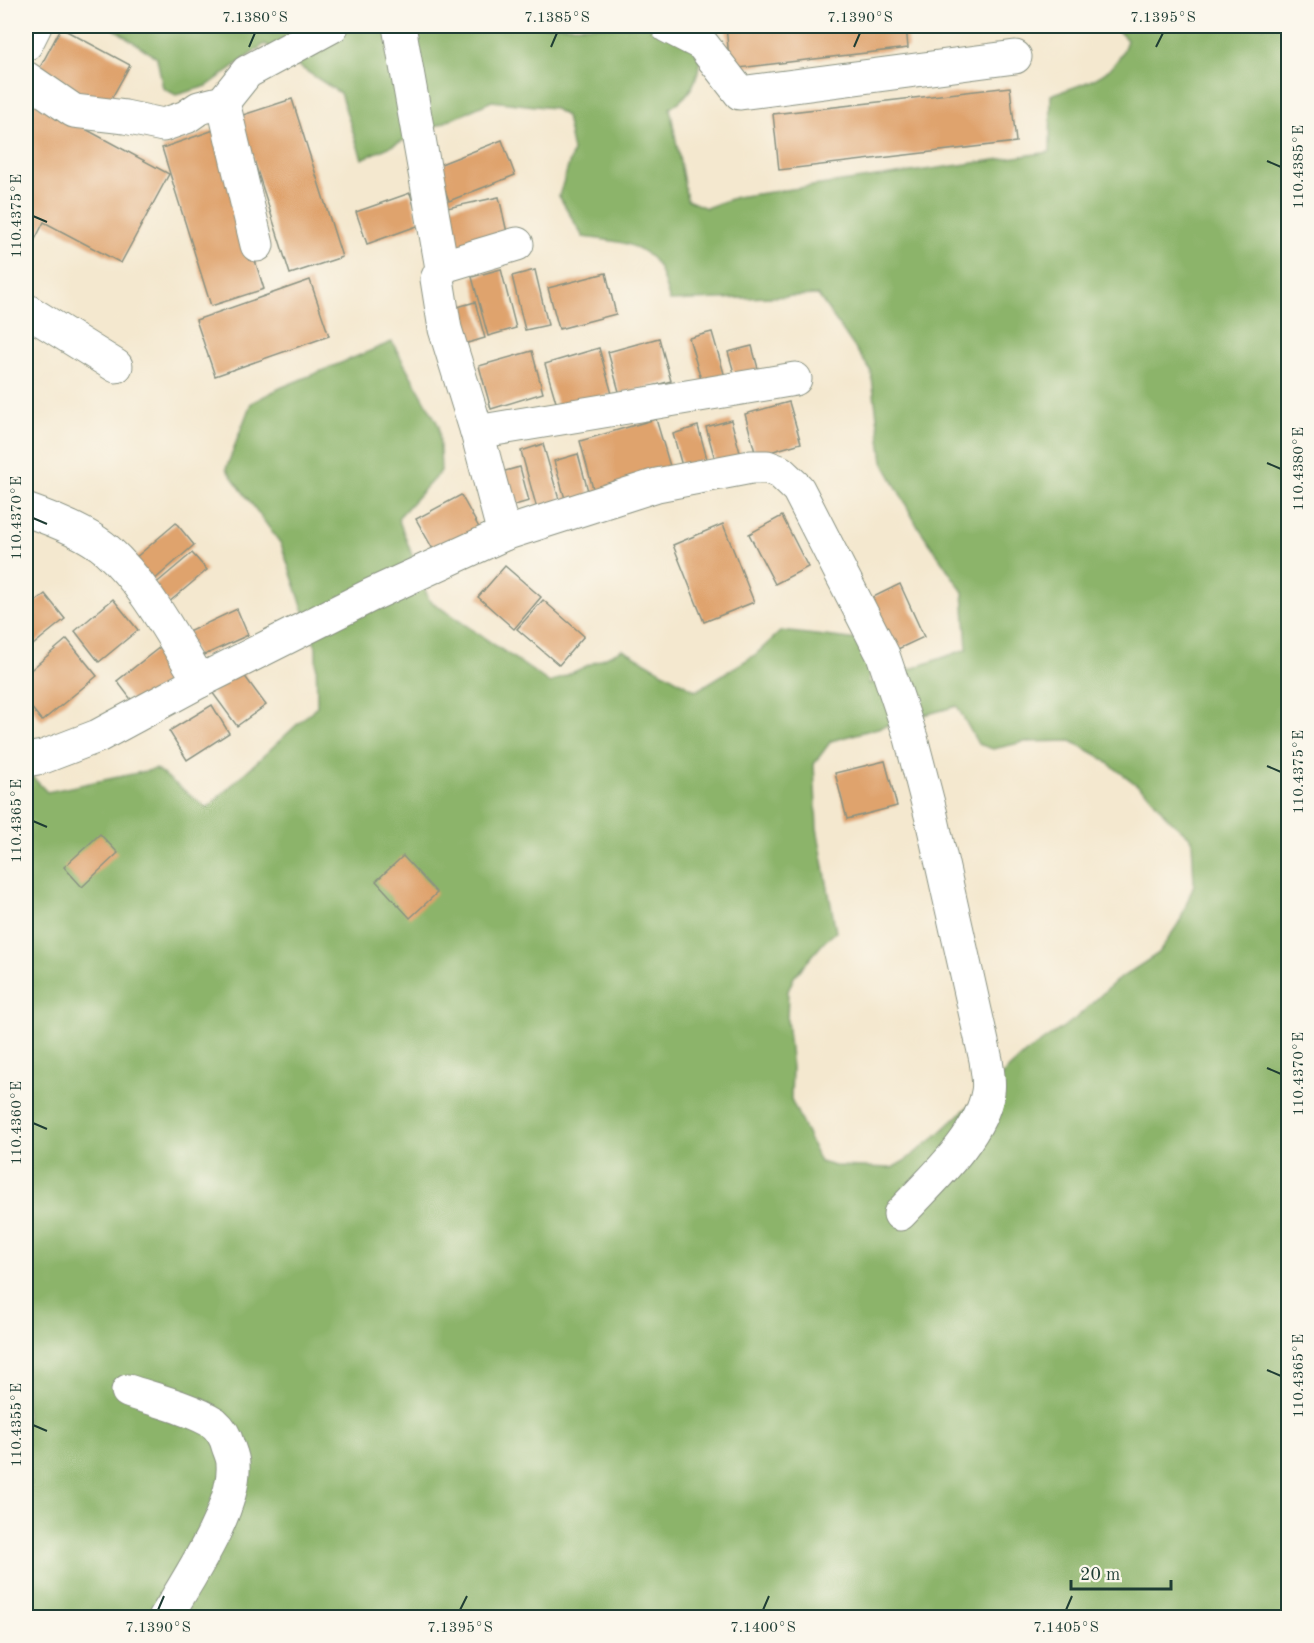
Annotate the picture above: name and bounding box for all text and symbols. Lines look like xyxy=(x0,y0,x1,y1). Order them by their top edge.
text: 7.1380°S xyxy=(222,11,288,26)
text: 7.1385°S xyxy=(524,11,590,26)
text: 7.1390°S xyxy=(827,11,893,26)
text: 7.1395°S xyxy=(1130,11,1196,26)
text: 110.4385°E xyxy=(1292,125,1307,209)
text: 110.4375°E xyxy=(10,174,25,258)
text: 110.4380°E xyxy=(1292,427,1307,511)
text: 110.4370°E xyxy=(10,476,25,560)
text: 110.4375°E xyxy=(1292,730,1307,814)
text: 110.4365°E xyxy=(10,779,25,863)
text: 110.4370°E xyxy=(1292,1032,1307,1116)
text: 110.4360°E xyxy=(10,1081,25,1165)
text: 110.4365°E xyxy=(1292,1334,1307,1418)
text: 110.4355°E xyxy=(10,1383,25,1467)
scale bar xyxy=(1071,1553,1172,1591)
text: 20 m xyxy=(1080,1566,1120,1584)
text: 7.1390°S xyxy=(125,1621,191,1636)
text: 7.1395°S xyxy=(427,1621,493,1636)
text: 7.1400°S xyxy=(730,1621,796,1636)
text: 7.1405°S xyxy=(1033,1621,1099,1636)

